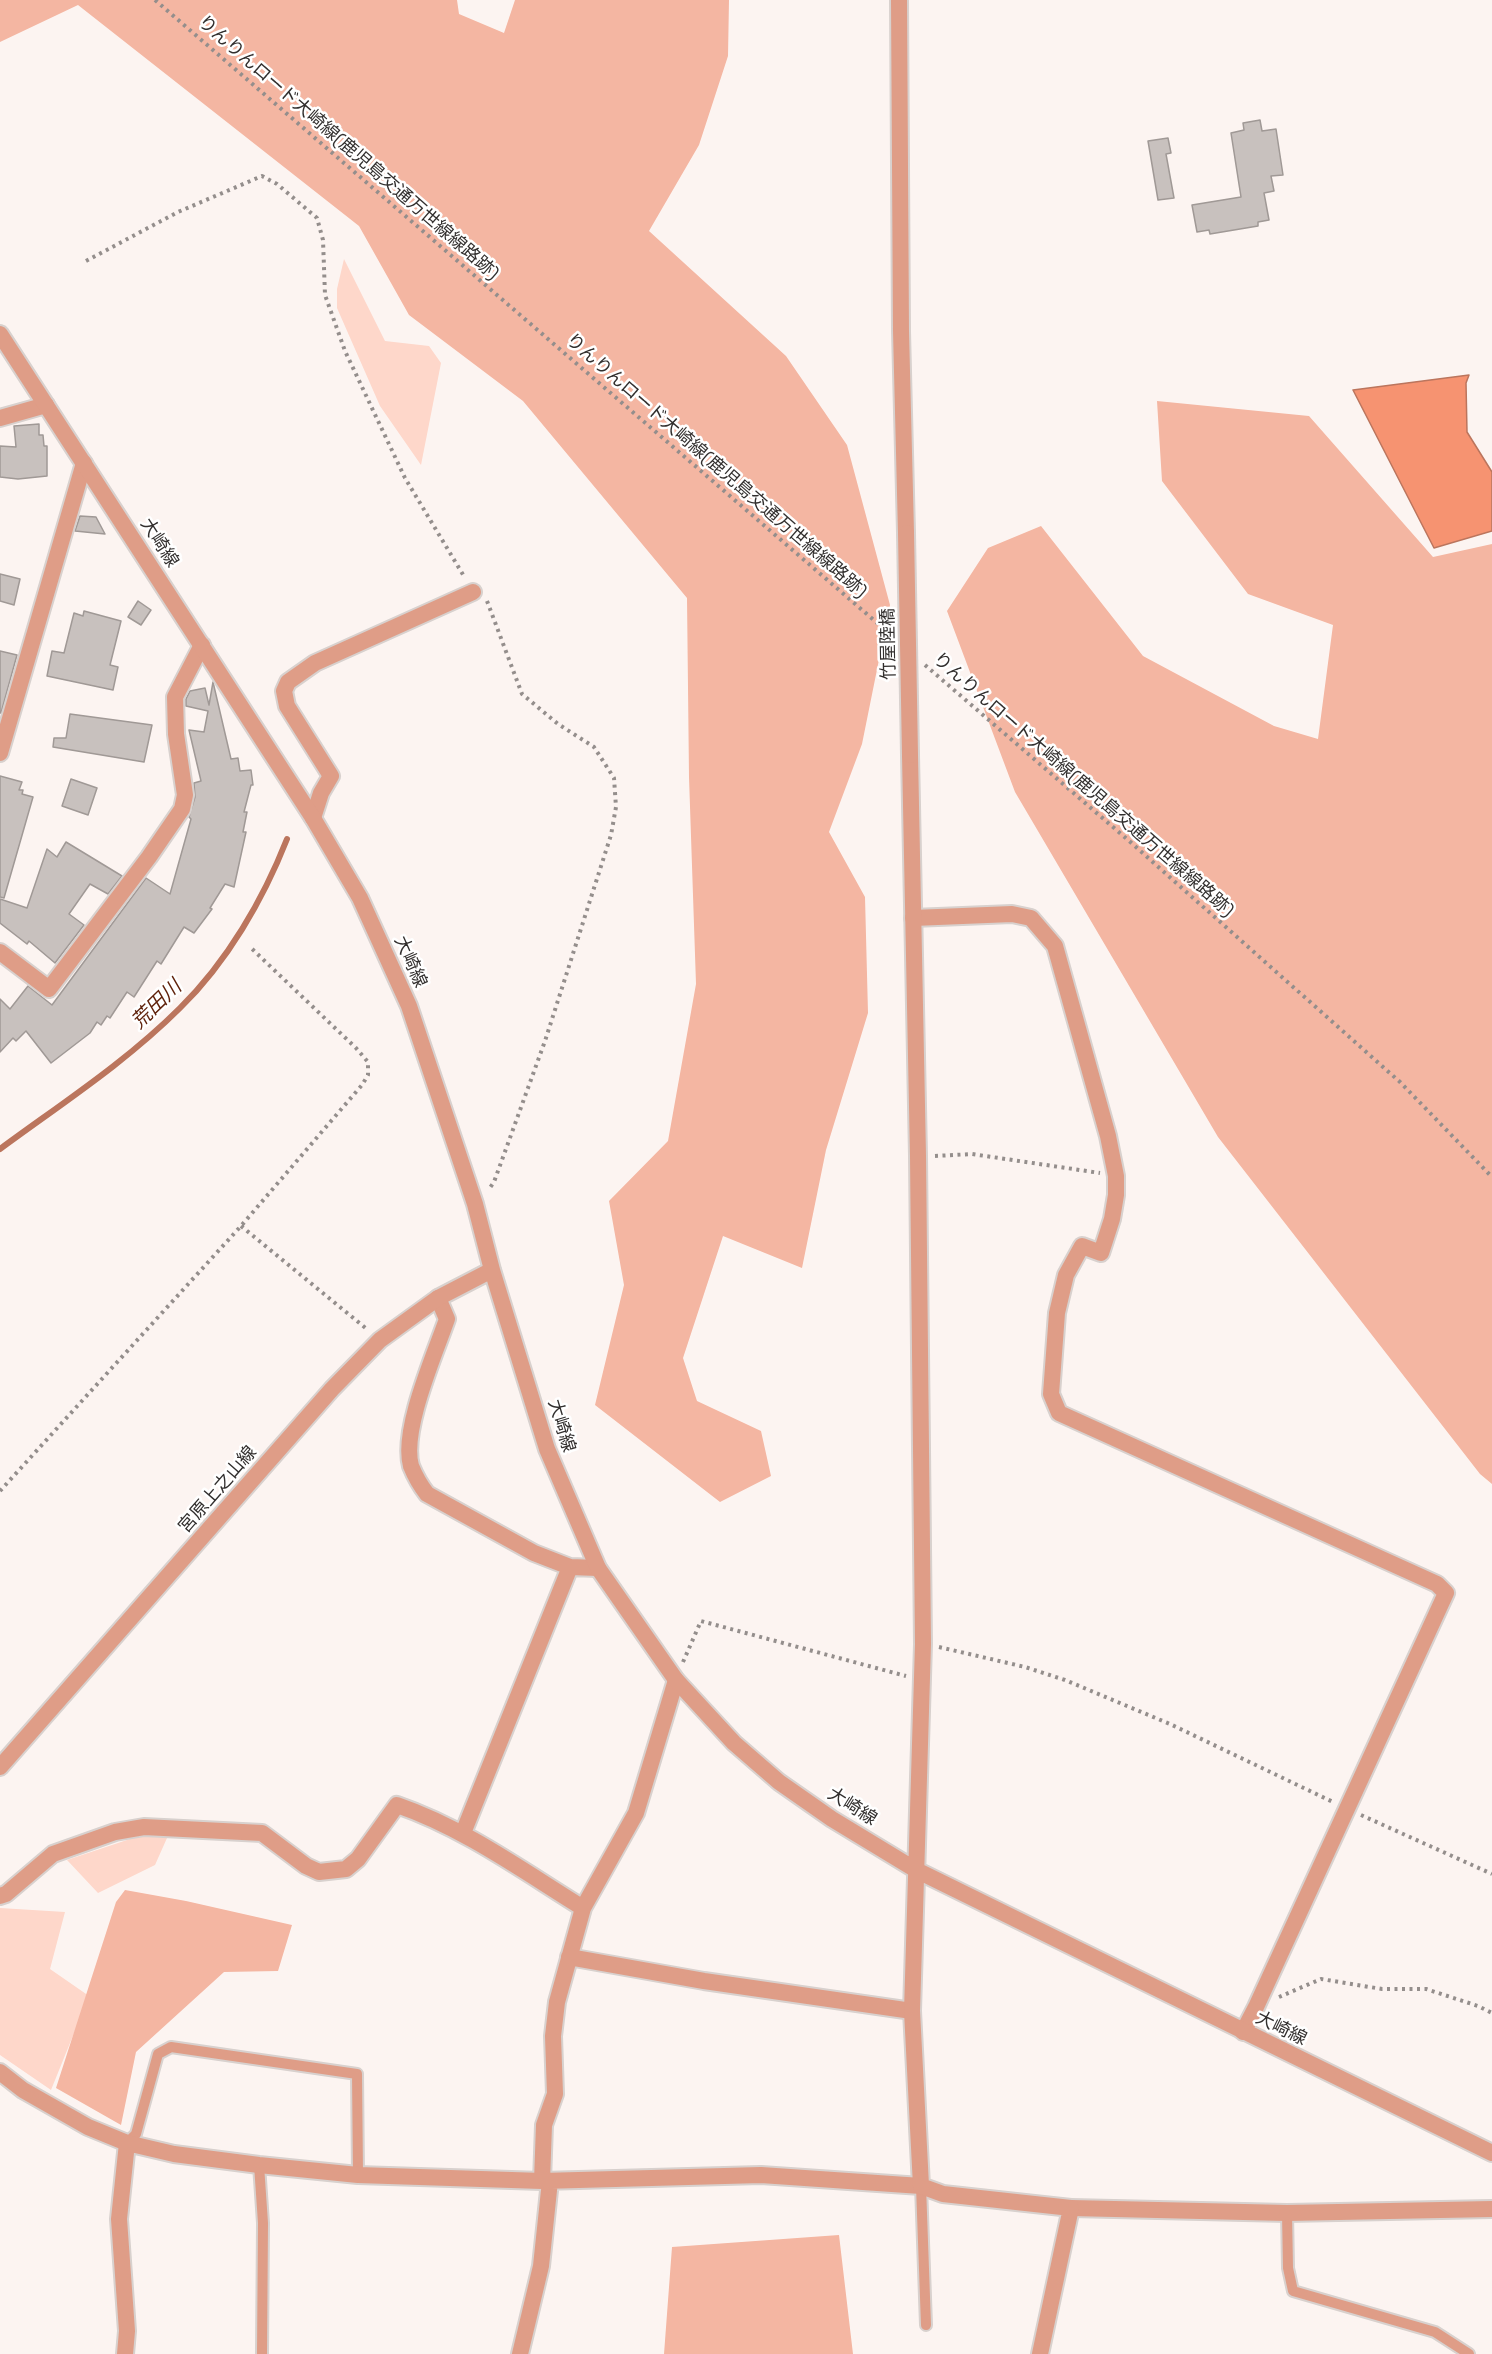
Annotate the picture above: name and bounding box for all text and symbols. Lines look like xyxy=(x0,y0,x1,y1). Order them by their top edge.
street label: りんりんロード大崎線(鹿児島交通万世線線路跡) xyxy=(193,11,503,285)
street label: りんりんロード大崎線(鹿児島交通万世線線路跡) xyxy=(561,329,871,603)
street label: 大崎線 xyxy=(135,514,183,572)
street label: 竹屋陸橋 xyxy=(878,608,900,680)
street label: りんりんロード大崎線(鹿児島交通万世線線路跡) xyxy=(928,648,1238,922)
street label: 大崎線 xyxy=(389,933,431,991)
water label: 荒田川 xyxy=(127,976,187,1034)
street label: 大崎線 xyxy=(543,1397,579,1455)
street label: 宮原上之山線 xyxy=(174,1442,262,1538)
street label: 大崎線 xyxy=(823,1784,881,1830)
street label: 大崎線 xyxy=(1252,2007,1310,2051)

